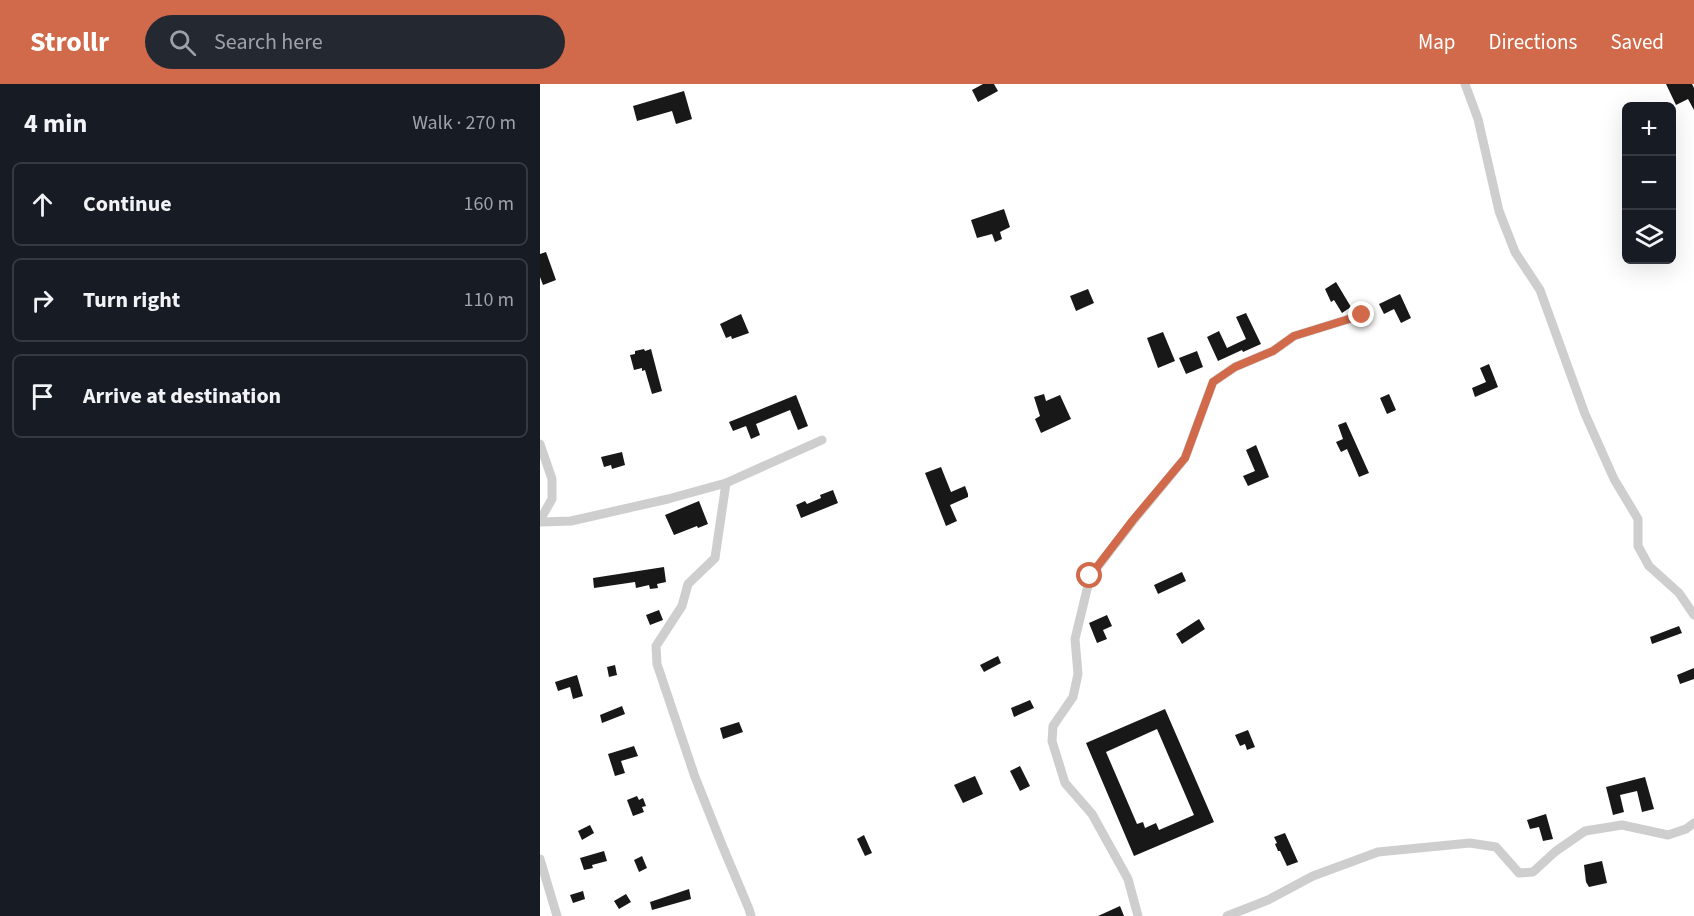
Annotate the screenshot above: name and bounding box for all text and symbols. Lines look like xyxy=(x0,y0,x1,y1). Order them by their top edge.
search box xyxy=(145,15,565,69)
text: Strollr xyxy=(30,22,109,62)
icon: search xyxy=(166,26,199,59)
text: Search here xyxy=(214,26,323,58)
text: Map xyxy=(1418,27,1456,57)
text: Directions xyxy=(1489,27,1577,57)
text: Saved xyxy=(1610,27,1664,57)
map controls xyxy=(1622,102,1676,264)
button: + xyxy=(1622,102,1676,156)
text: 4 min xyxy=(24,105,87,142)
text: Walk · 270 m xyxy=(412,109,516,137)
button: − xyxy=(1622,156,1676,210)
icon: ahead xyxy=(26,188,59,221)
text: Continue xyxy=(83,188,172,220)
text: 160 m xyxy=(464,190,514,218)
button: layers xyxy=(1622,210,1676,264)
icon: right xyxy=(26,284,59,317)
text: Turn right xyxy=(83,284,180,316)
text: 110 m xyxy=(464,286,514,314)
route end xyxy=(1348,301,1374,327)
icon: arrive xyxy=(26,380,59,413)
text: Arrive at destination xyxy=(83,380,281,412)
route start xyxy=(1076,562,1102,588)

